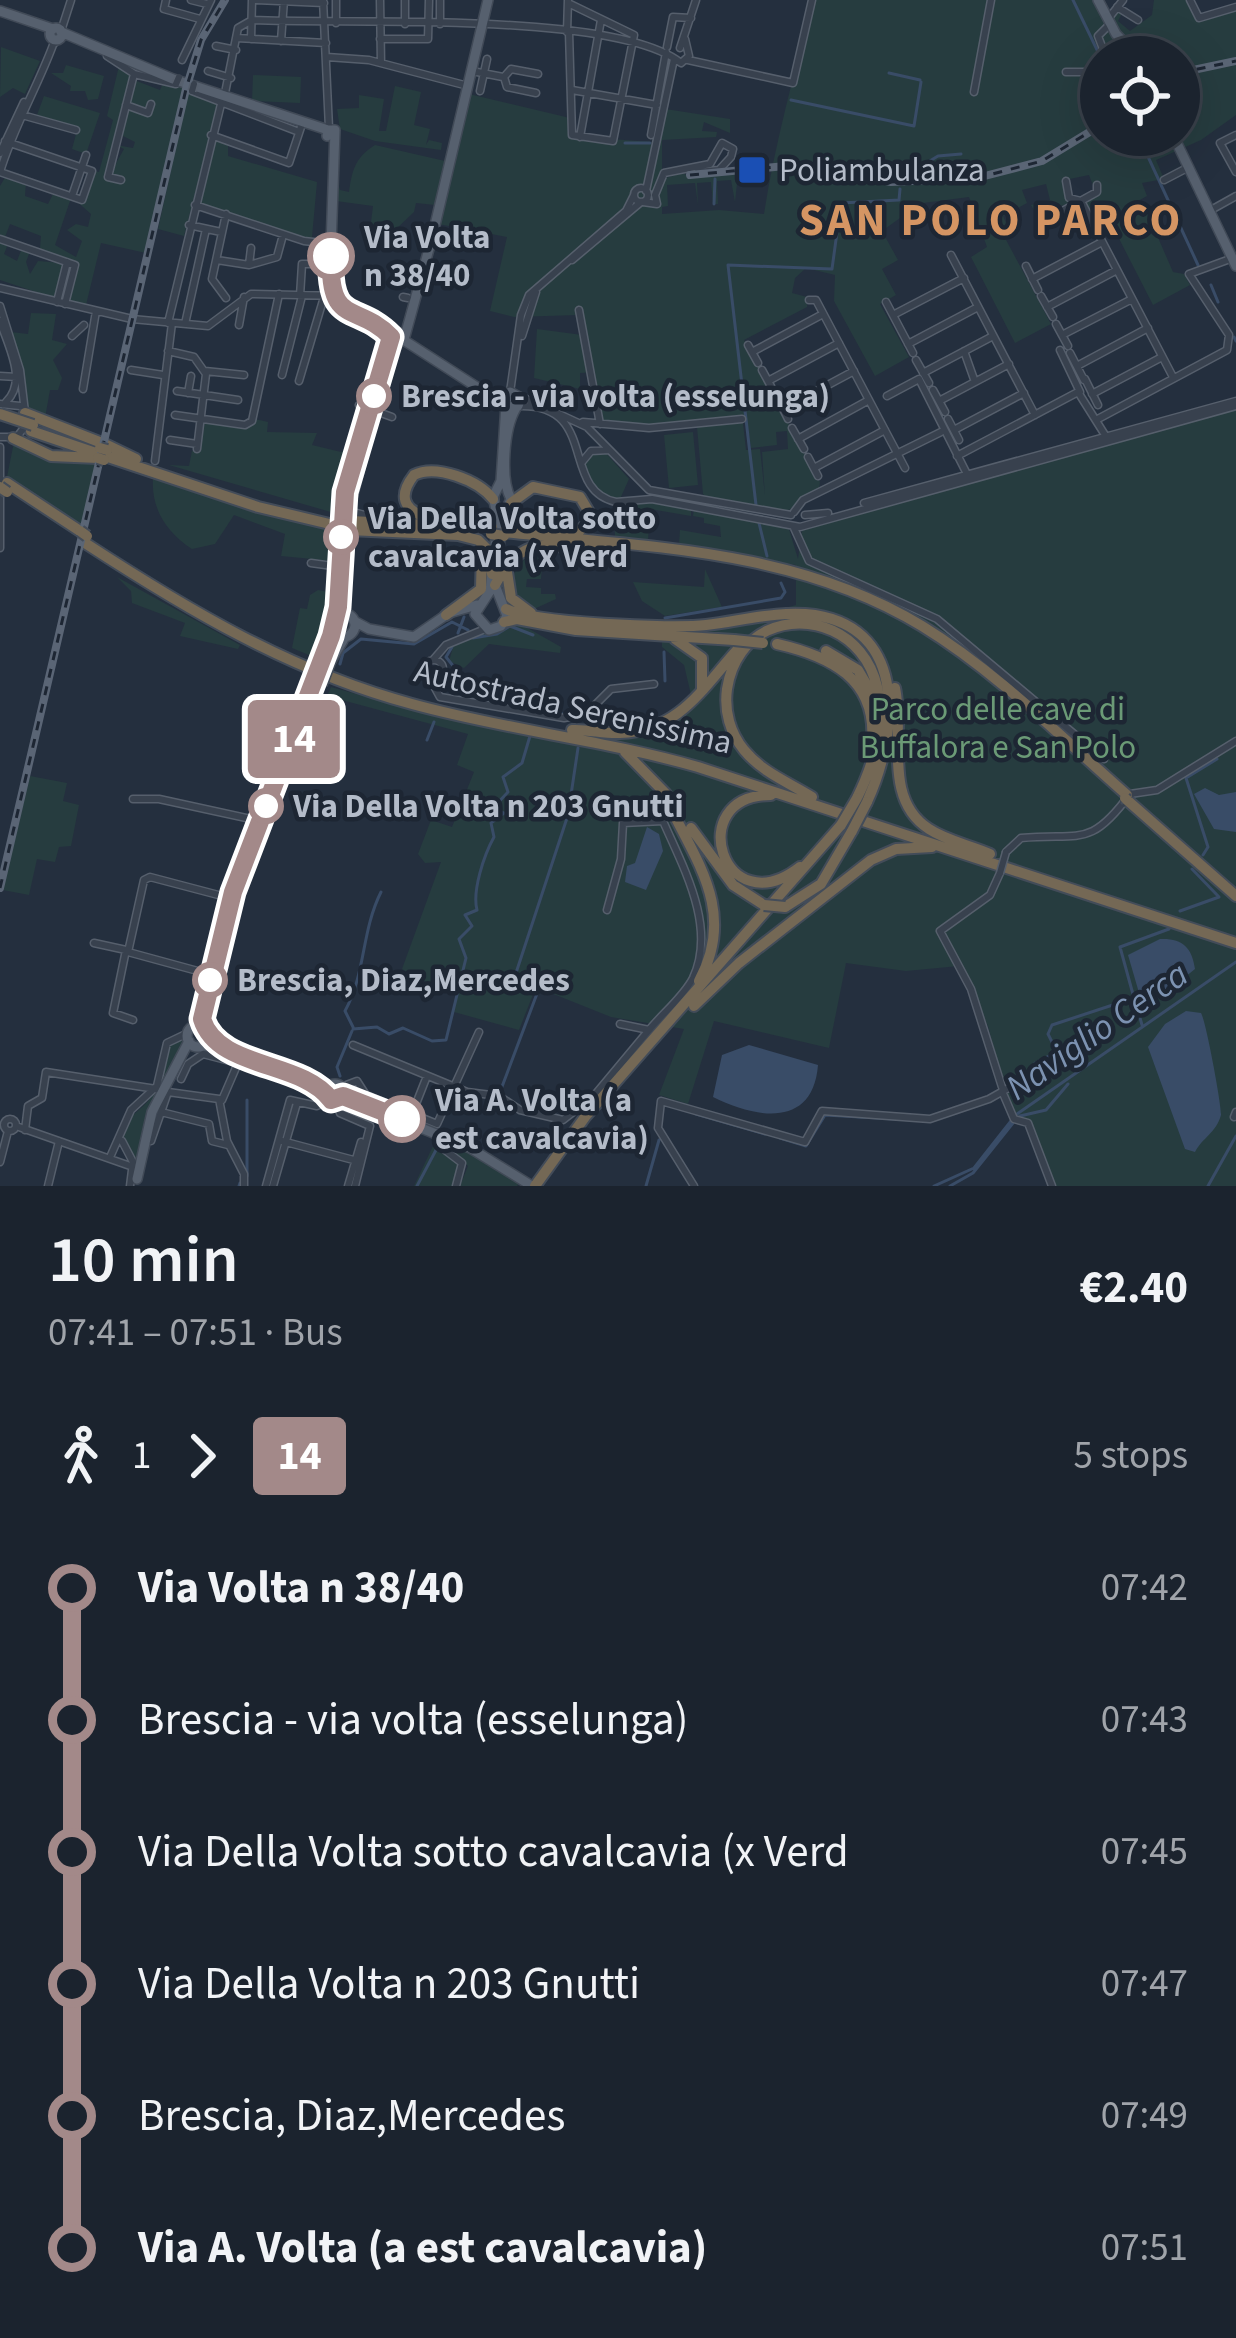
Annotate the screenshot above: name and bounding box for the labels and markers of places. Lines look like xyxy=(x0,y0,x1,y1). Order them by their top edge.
place label: Poliambulanza xyxy=(779,147,985,194)
marker: Poliambulanza xyxy=(736,154,768,186)
place label: Via Volta n 38/40 xyxy=(363,214,490,299)
marker: Via Volta n 38/40 xyxy=(309,234,353,278)
place label: Brescia - via volta (esselunga) xyxy=(401,373,830,420)
marker: Brescia - via volta (esselunga) xyxy=(358,380,390,412)
place label: Via Della Volta sotto cavalcavia (x Verd xyxy=(367,495,656,580)
marker: Via Della Volta sotto cavalcavia (x Verd xyxy=(325,521,357,553)
place label: Via Della Volta n 203 Gnutti xyxy=(292,783,684,830)
marker: Via Della Volta n 203 Gnutti xyxy=(250,790,282,822)
place label: Brescia, Diaz,Mercedes xyxy=(237,957,570,1004)
marker: Brescia, Diaz,Mercedes xyxy=(194,964,226,996)
place label: Via A. Volta (a est cavalcavia) xyxy=(434,1077,649,1162)
marker: Via A. Volta (a est cavalcavia) xyxy=(380,1097,424,1141)

